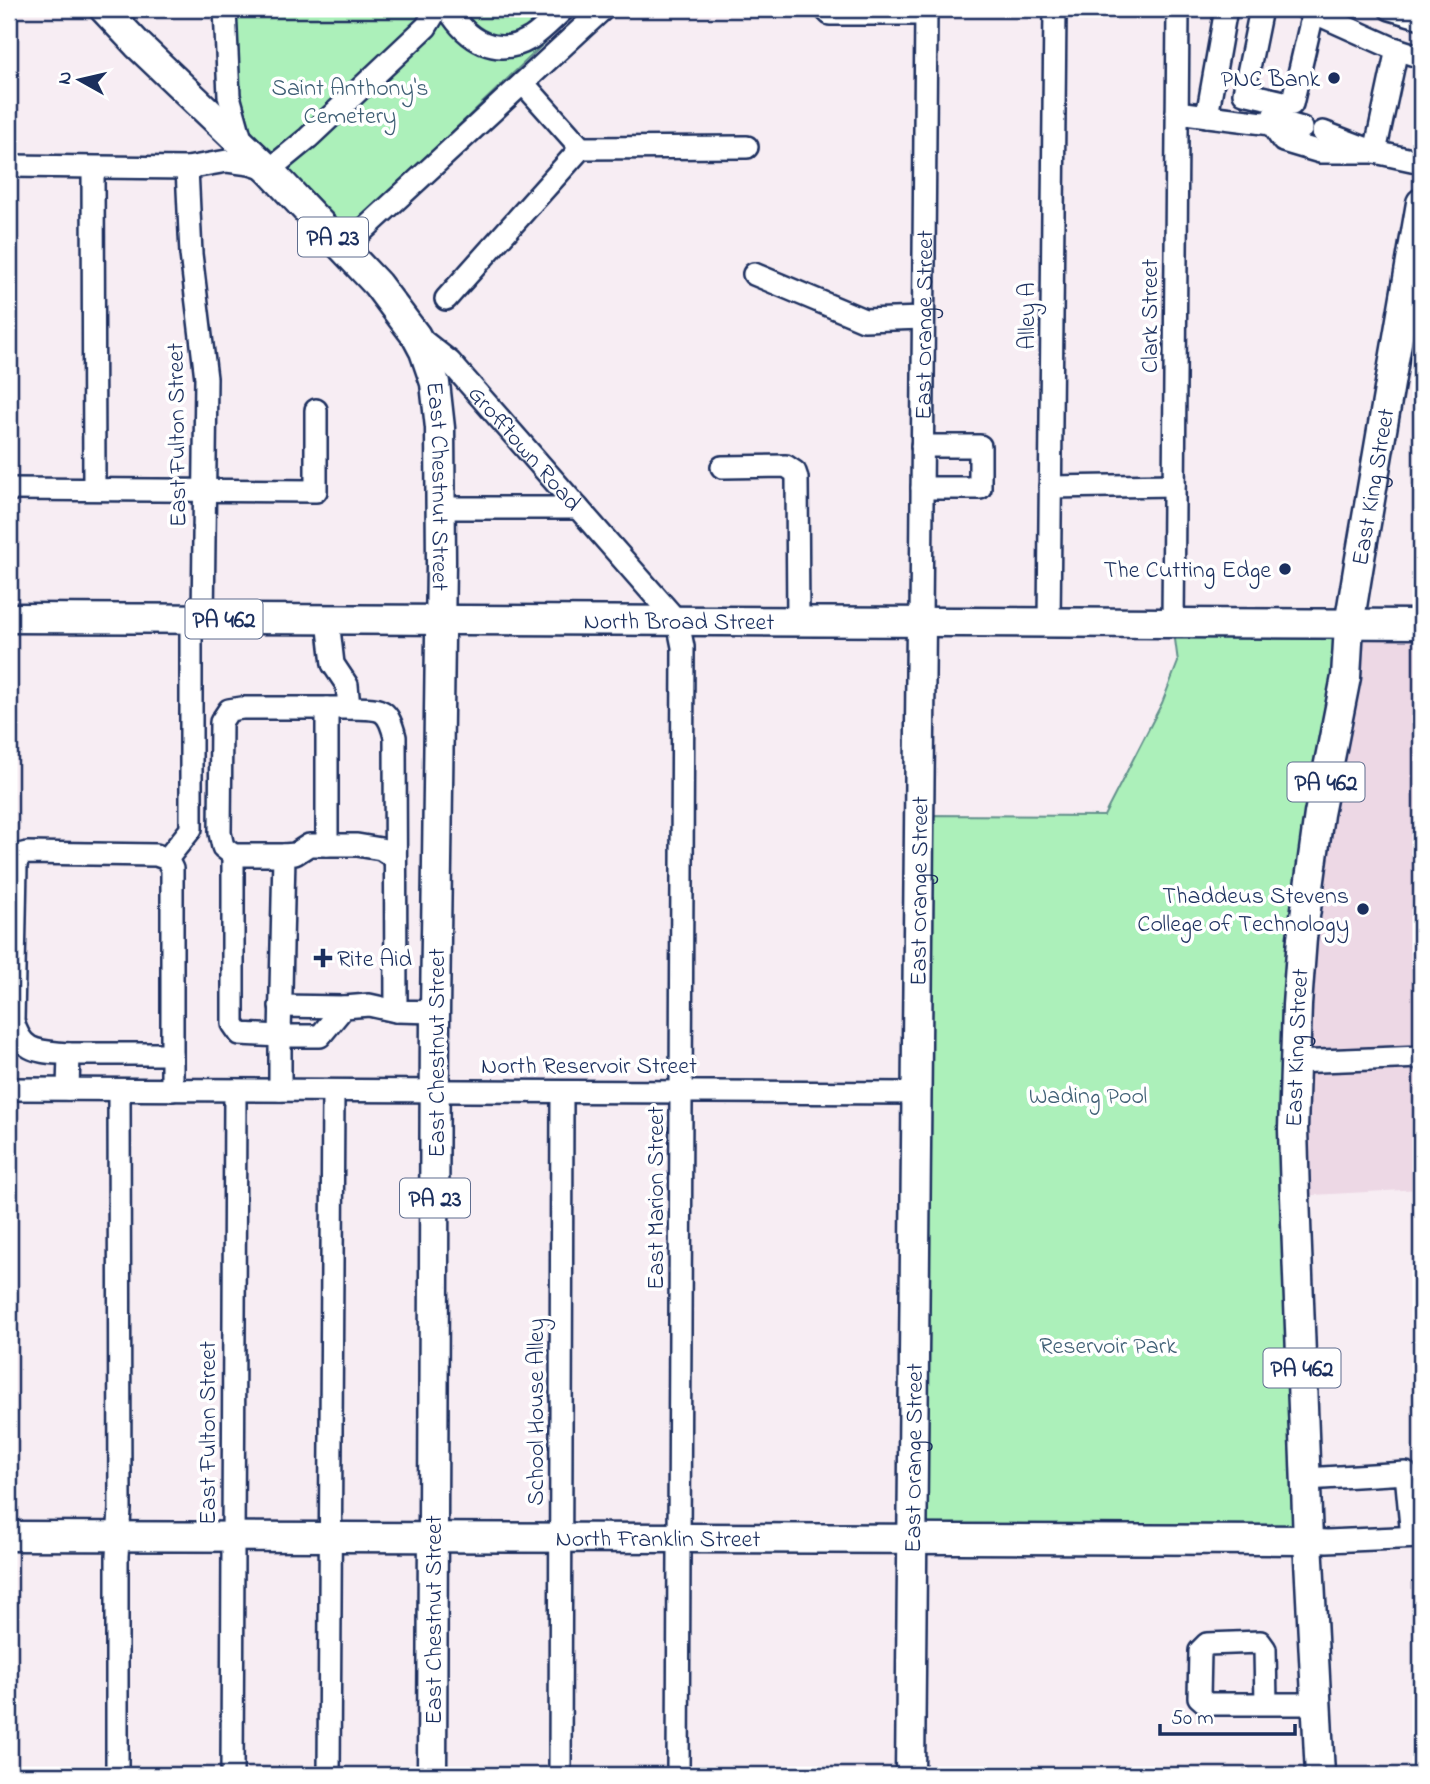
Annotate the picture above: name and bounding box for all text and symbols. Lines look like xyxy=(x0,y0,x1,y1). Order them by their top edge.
north arrow xyxy=(46,46,116,116)
place label: PNC Bank xyxy=(1221,63,1320,98)
text: N xyxy=(51,70,80,86)
marker: PNC Bank xyxy=(1326,70,1342,86)
park label: Saint Anthony's Cemetery xyxy=(271,72,429,136)
road number: PA 23 xyxy=(298,218,368,256)
street label: East Orange Street xyxy=(908,230,944,420)
street label: Clark Street xyxy=(1134,259,1169,373)
street label: Alley A xyxy=(1011,282,1047,350)
street label: East Fulton Street xyxy=(159,343,198,527)
street label: Grofftown Road xyxy=(458,379,589,521)
street label: East Chestnut Street xyxy=(415,380,456,591)
street label: East King Street xyxy=(1344,406,1405,568)
place label: The Cutting Edge xyxy=(1104,554,1271,589)
marker: The Cutting Edge xyxy=(1277,561,1293,577)
road number: PA 462 xyxy=(186,600,262,638)
street label: North Broad Street xyxy=(584,605,774,641)
road number: PA 462 xyxy=(1288,762,1364,802)
street label: East Orange Street xyxy=(903,796,939,986)
place label: Thaddeus Stevens College of Technology xyxy=(1137,880,1349,944)
marker: Thaddeus Stevens College of Technology xyxy=(1355,901,1371,917)
place label: Rite Aid xyxy=(337,943,413,978)
street label: East Chestnut Street xyxy=(421,948,456,1158)
marker: Rite Aid xyxy=(315,950,331,966)
street label: East King Street xyxy=(1278,967,1320,1128)
street label: North Reservoir Street xyxy=(481,1050,697,1085)
park label: Wading Pool xyxy=(1029,1080,1147,1115)
street label: East Marion Street xyxy=(640,1106,675,1290)
road number: PA 23 xyxy=(400,1178,470,1218)
street label: School House Alley xyxy=(520,1318,556,1506)
park label: Reservoir Park xyxy=(1039,1330,1177,1365)
street label: East Fulton Street xyxy=(192,1341,227,1525)
road number: PA 462 xyxy=(1264,1348,1340,1387)
street label: East Orange Street xyxy=(897,1363,934,1553)
street label: East Chestnut Street xyxy=(418,1515,453,1725)
street label: North Franklin Street xyxy=(556,1523,760,1558)
scale bar xyxy=(1160,1693,1295,1737)
text: 50 m xyxy=(1171,1704,1214,1734)

